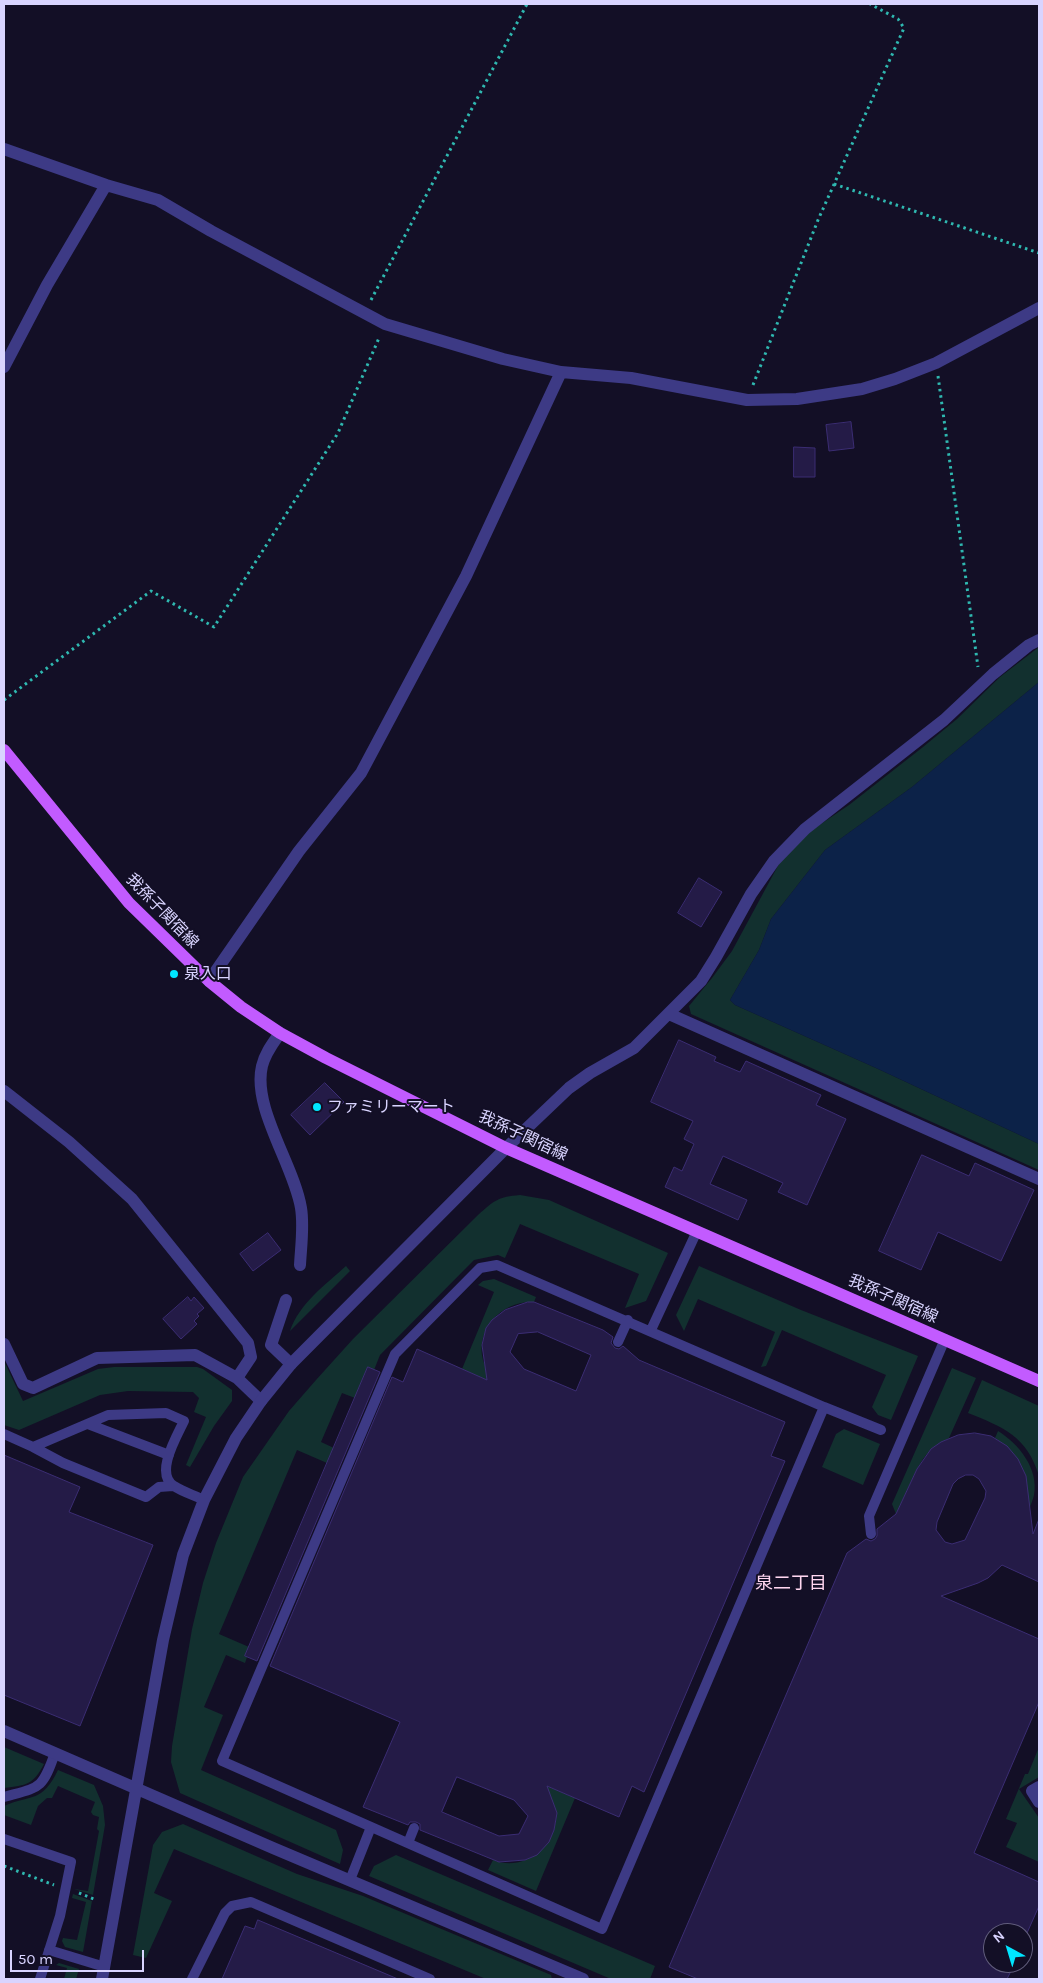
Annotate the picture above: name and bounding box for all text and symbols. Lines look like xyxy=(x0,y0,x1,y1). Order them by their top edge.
street label: 我孫子関宿線 xyxy=(122,870,202,952)
place label: 泉入口 xyxy=(184,964,232,984)
marker: 泉入口 xyxy=(168,968,180,980)
place label: ファミリーマート xyxy=(327,1097,455,1117)
marker: ファミリーマート xyxy=(311,1101,323,1113)
street label: 我孫子関宿線 xyxy=(475,1107,571,1165)
street label: 我孫子関宿線 xyxy=(845,1271,941,1327)
district label: 泉二丁目 xyxy=(755,1573,827,1595)
north arrow xyxy=(983,1923,1033,1973)
text: N xyxy=(990,1927,1008,1947)
scale bar xyxy=(12,1940,146,1972)
text: 50 m xyxy=(18,1950,53,1968)

